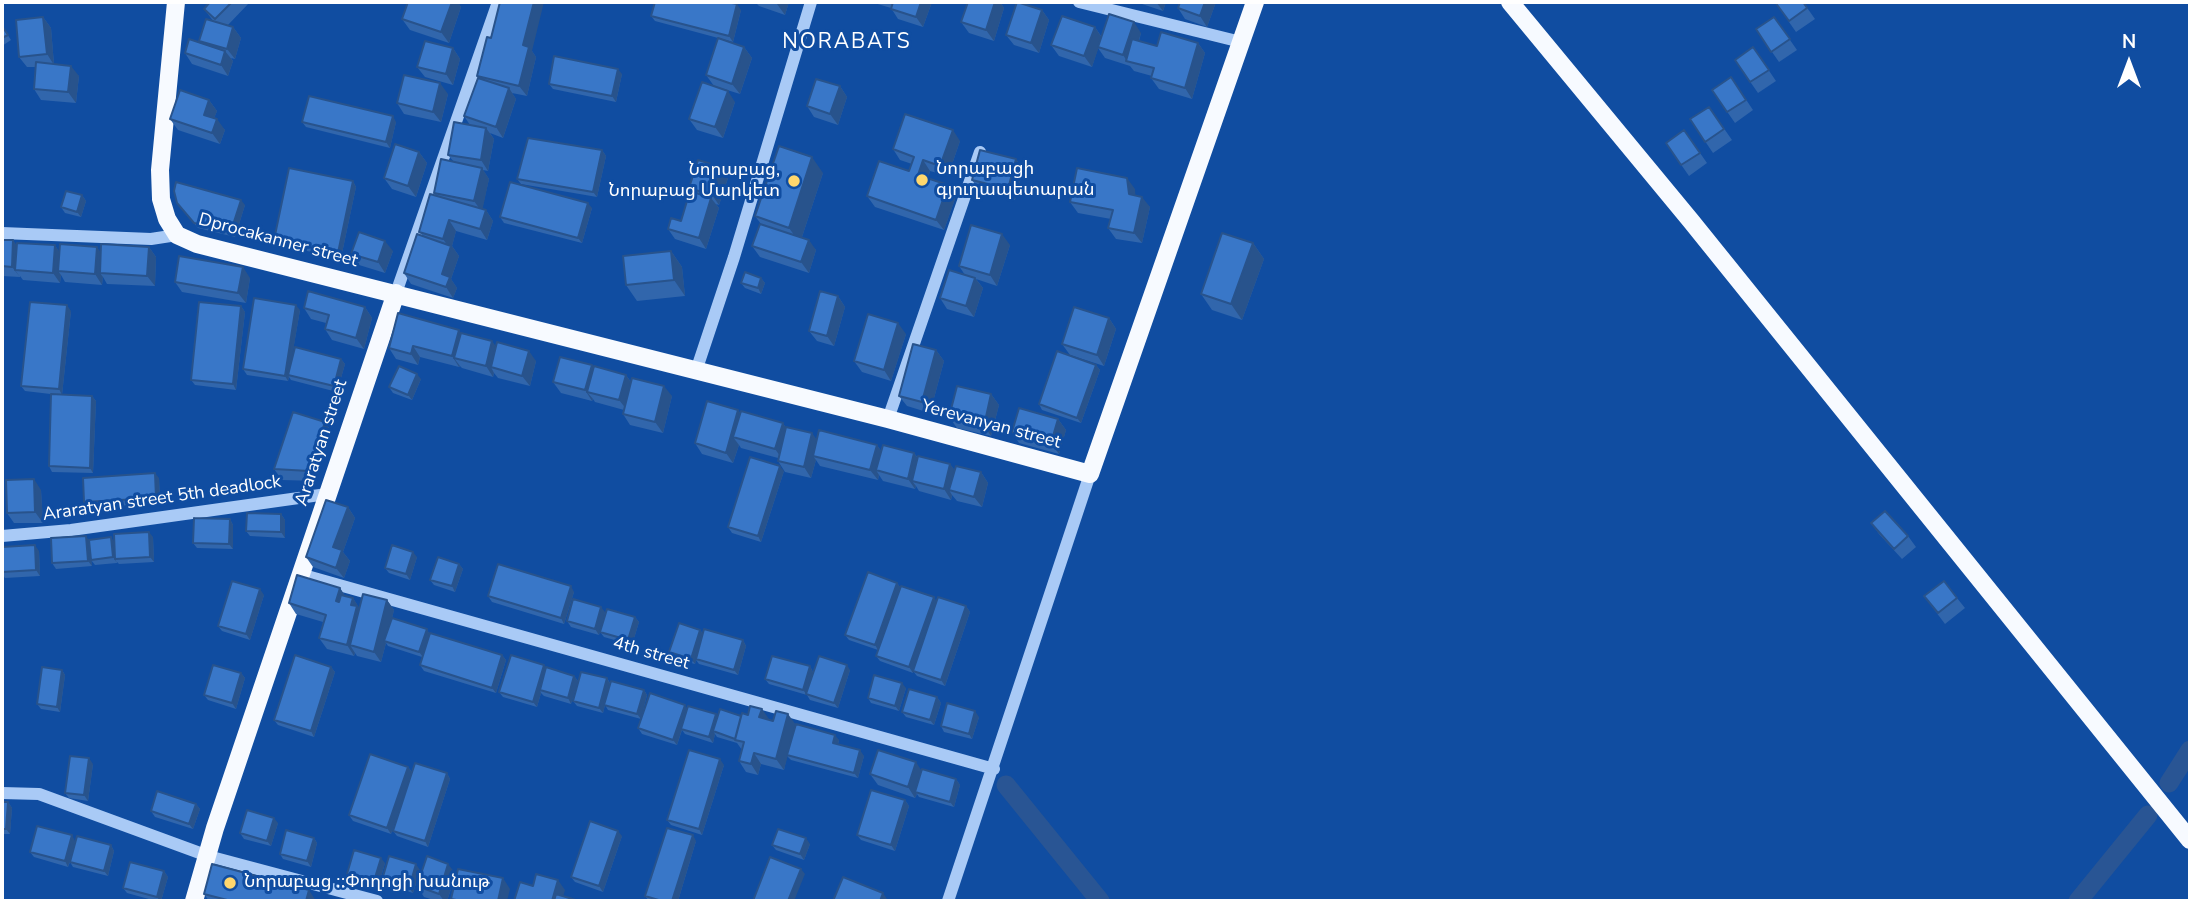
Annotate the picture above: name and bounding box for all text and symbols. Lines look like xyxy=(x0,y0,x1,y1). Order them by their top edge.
north arrow xyxy=(2094,28,2164,98)
text: N xyxy=(2122,29,2136,55)
district label: NORABATS xyxy=(783,30,911,56)
place label: Նորաբացի գյուղապետարան xyxy=(936,159,1095,202)
place label: Նորաբաց, Նորաբաց Մարկետ xyxy=(608,160,780,202)
marker: Նորաբացի գյուղապետարան xyxy=(914,172,930,188)
marker: Նորաբաց, Նորաբաց Մարկետ xyxy=(786,173,802,189)
street label: Dprocakanner street xyxy=(196,209,360,273)
street label: Araratyan street xyxy=(291,377,353,509)
street label: Yerevanyan street xyxy=(919,396,1063,454)
street label: Araratyan street 5th deadlock xyxy=(41,472,283,526)
street label: 4th street xyxy=(610,633,692,675)
place label: Նորաբաց ։։Փողոցի խանութ xyxy=(244,872,490,894)
marker: Նորաբաց ։։Փողոցի խանութ xyxy=(222,875,238,891)

